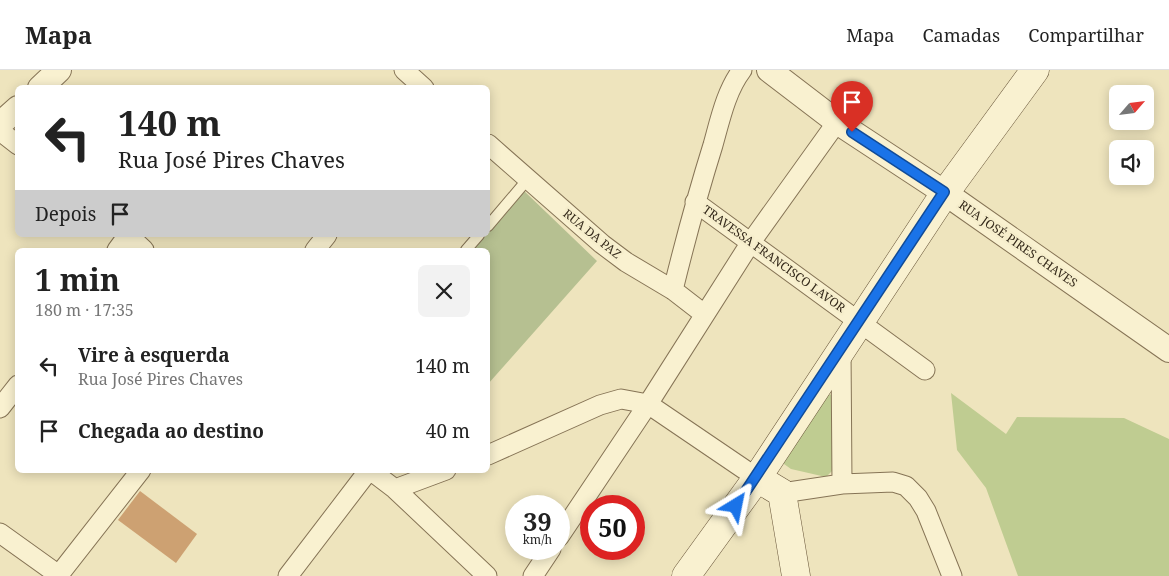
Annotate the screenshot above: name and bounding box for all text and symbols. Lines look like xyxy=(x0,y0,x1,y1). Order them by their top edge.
text: Mapa xyxy=(25,18,92,51)
text: Mapa xyxy=(846,23,895,47)
text: Camadas xyxy=(923,23,1000,47)
text: Compartilhar xyxy=(1028,23,1144,47)
pin xyxy=(831,81,873,132)
north arrow xyxy=(1109,85,1154,130)
map controls xyxy=(1109,85,1154,185)
icon: arrive xyxy=(838,88,866,116)
text: 140 m xyxy=(118,99,221,146)
icon: left xyxy=(35,105,100,170)
button: sound xyxy=(1109,140,1154,185)
text: Rua José Pires Chaves xyxy=(118,144,345,174)
street label: RUA JOSÉ PIRES CHAVES xyxy=(956,196,1081,291)
icon: arrive xyxy=(106,200,134,228)
text: Depois xyxy=(35,201,96,227)
street label: TRAVESSA FRANCISCO LAVOR xyxy=(699,201,849,316)
street label: RUA DA PAZ xyxy=(560,205,625,262)
text: 1 min xyxy=(35,259,120,300)
button: close xyxy=(418,265,470,317)
text: 180 m · 17:35 xyxy=(35,299,134,321)
text: Vire à esquerda xyxy=(78,342,230,368)
icon: left xyxy=(35,352,63,380)
text: 140 m xyxy=(415,353,470,379)
text: Rua José Pires Chaves xyxy=(78,368,243,390)
icon: arrive xyxy=(35,417,63,445)
text: Chegada ao destino xyxy=(78,418,264,444)
text: 40 m xyxy=(426,418,470,444)
position arrow xyxy=(709,479,761,531)
speed limit sign: 50 xyxy=(580,495,645,560)
text: 39 xyxy=(523,504,552,538)
text: km/h xyxy=(523,531,552,548)

